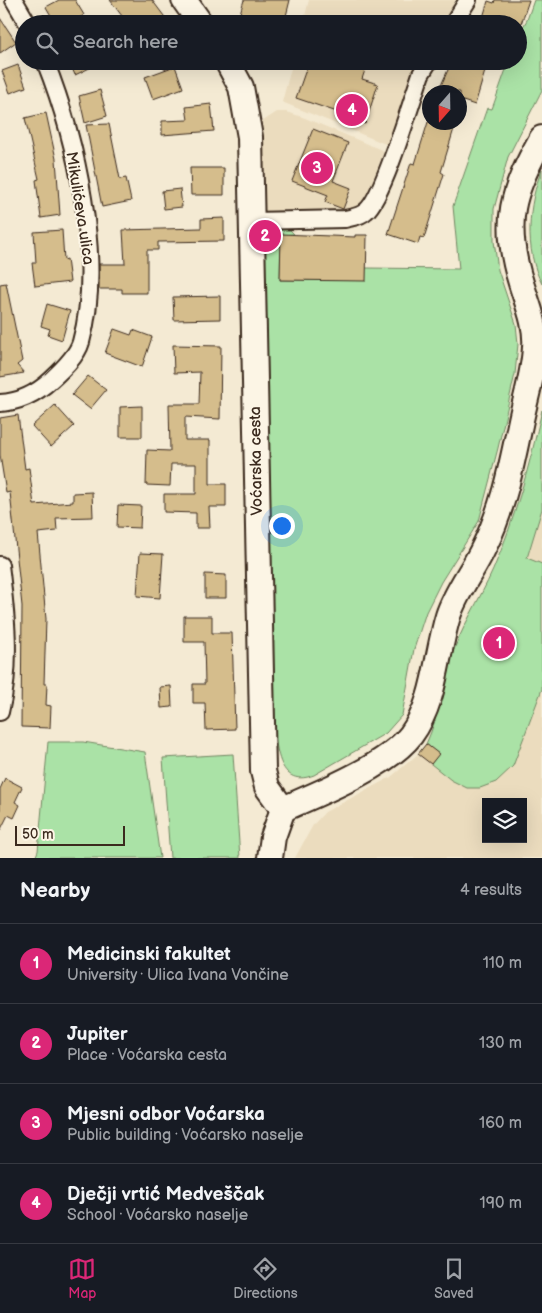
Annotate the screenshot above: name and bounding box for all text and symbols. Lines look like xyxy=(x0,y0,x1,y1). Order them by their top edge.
search box xyxy=(15,15,527,70)
icon: search xyxy=(33,29,61,57)
text: Search here xyxy=(73,31,178,54)
north arrow xyxy=(422,85,467,130)
pin: 4 xyxy=(336,91,368,129)
pin: 3 xyxy=(301,149,333,187)
street label: Mikulićeva ulica xyxy=(61,150,98,266)
pin: 2 xyxy=(249,217,281,255)
street label: Voćarska cesta xyxy=(246,406,267,516)
your location xyxy=(269,513,295,539)
pin: 1 xyxy=(483,624,515,662)
map controls xyxy=(482,798,527,843)
button: layers xyxy=(482,798,527,843)
scale bar xyxy=(15,823,125,846)
text: 50 m xyxy=(22,826,54,843)
text: Nearby xyxy=(20,878,90,903)
text: 4 results xyxy=(460,881,522,900)
text: Medicinski fakultet xyxy=(67,943,231,966)
text: 1 xyxy=(33,954,39,973)
text: 110 m xyxy=(483,954,522,973)
text: University · Ulica Ivana Vončine xyxy=(67,966,289,985)
text: Jupiter xyxy=(67,1023,128,1046)
text: 2 xyxy=(31,1034,41,1053)
text: 130 m xyxy=(479,1034,522,1053)
text: Place · Voćarska cesta xyxy=(67,1046,227,1065)
text: Mjesni odbor Voćarska xyxy=(67,1103,265,1126)
text: 3 xyxy=(31,1114,41,1133)
text: 160 m xyxy=(479,1114,522,1133)
text: Public building · Voćarsko naselje xyxy=(67,1126,304,1145)
text: Dječji vrtić Medveščak xyxy=(67,1183,264,1206)
text: 4 xyxy=(31,1194,41,1213)
text: 190 m xyxy=(480,1194,522,1213)
text: School · Voćarsko naselje xyxy=(67,1206,248,1225)
tab: Map xyxy=(68,1255,97,1302)
tab: Directions xyxy=(233,1255,298,1302)
tab: Saved xyxy=(434,1255,474,1302)

